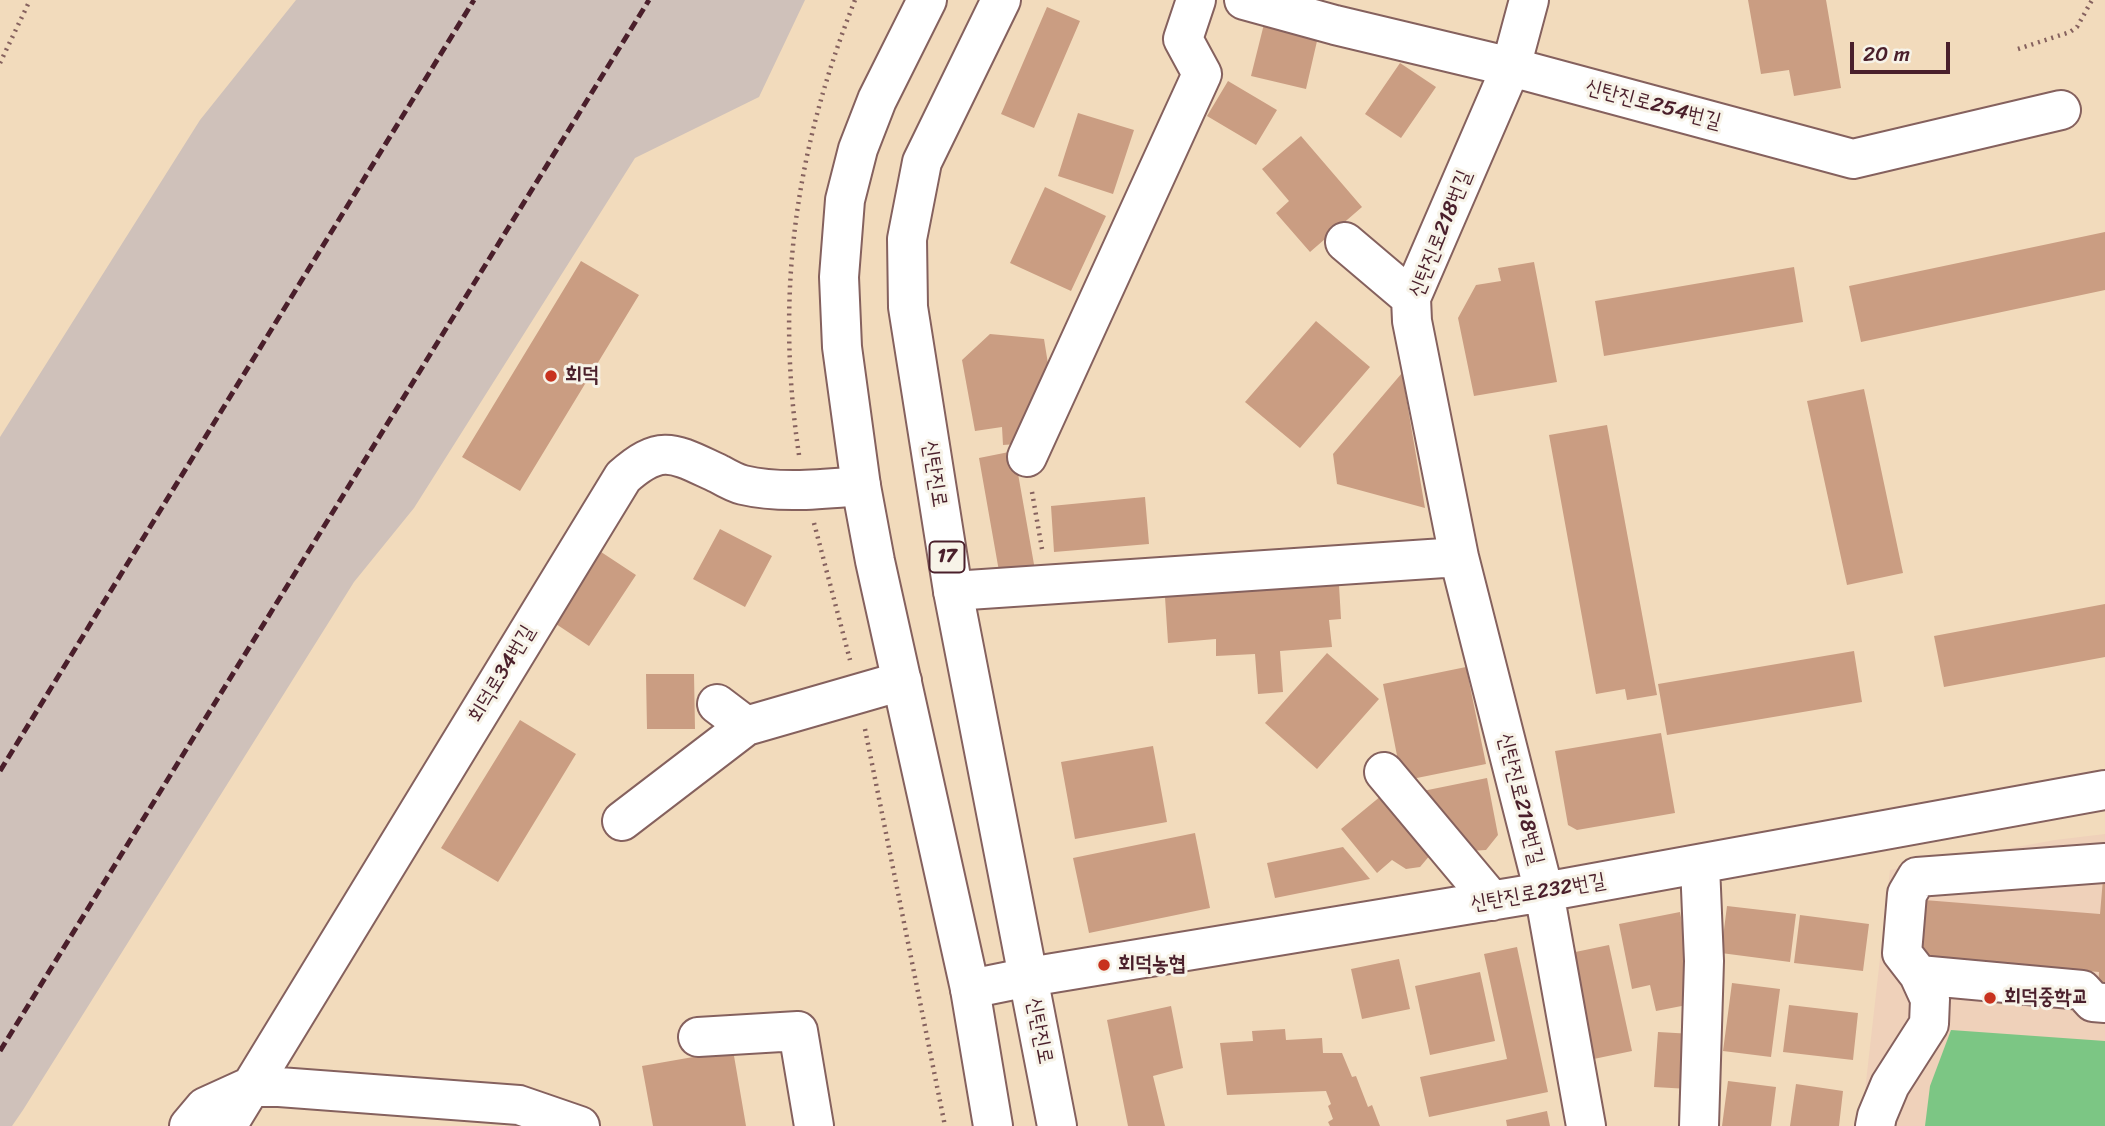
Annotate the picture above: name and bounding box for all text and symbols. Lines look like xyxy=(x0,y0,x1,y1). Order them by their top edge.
scale bar xyxy=(1853,28,1953,72)
text: 20 m xyxy=(1863,35,1910,73)
street label: 신탄진로254번길 xyxy=(1582,75,1724,135)
street label: 신탄진로218번길 xyxy=(1404,167,1478,301)
place label: 회덕 xyxy=(565,363,599,389)
marker: 회덕 xyxy=(543,368,559,384)
street label: 신탄진로 xyxy=(916,439,952,509)
road number: 17 xyxy=(930,542,964,572)
street label: 회덕로34번길 xyxy=(463,621,541,727)
street label: 신탄진로218번길 xyxy=(1491,730,1549,868)
street label: 신탄진로232번길 xyxy=(1468,869,1608,917)
place label: 회덕농협 xyxy=(1118,952,1186,978)
marker: 회덕농협 xyxy=(1096,957,1112,973)
place label: 회덕중학교 xyxy=(2004,985,2088,1011)
marker: 회덕중학교 xyxy=(1982,990,1998,1006)
street label: 신탄진로 xyxy=(1020,995,1058,1067)

